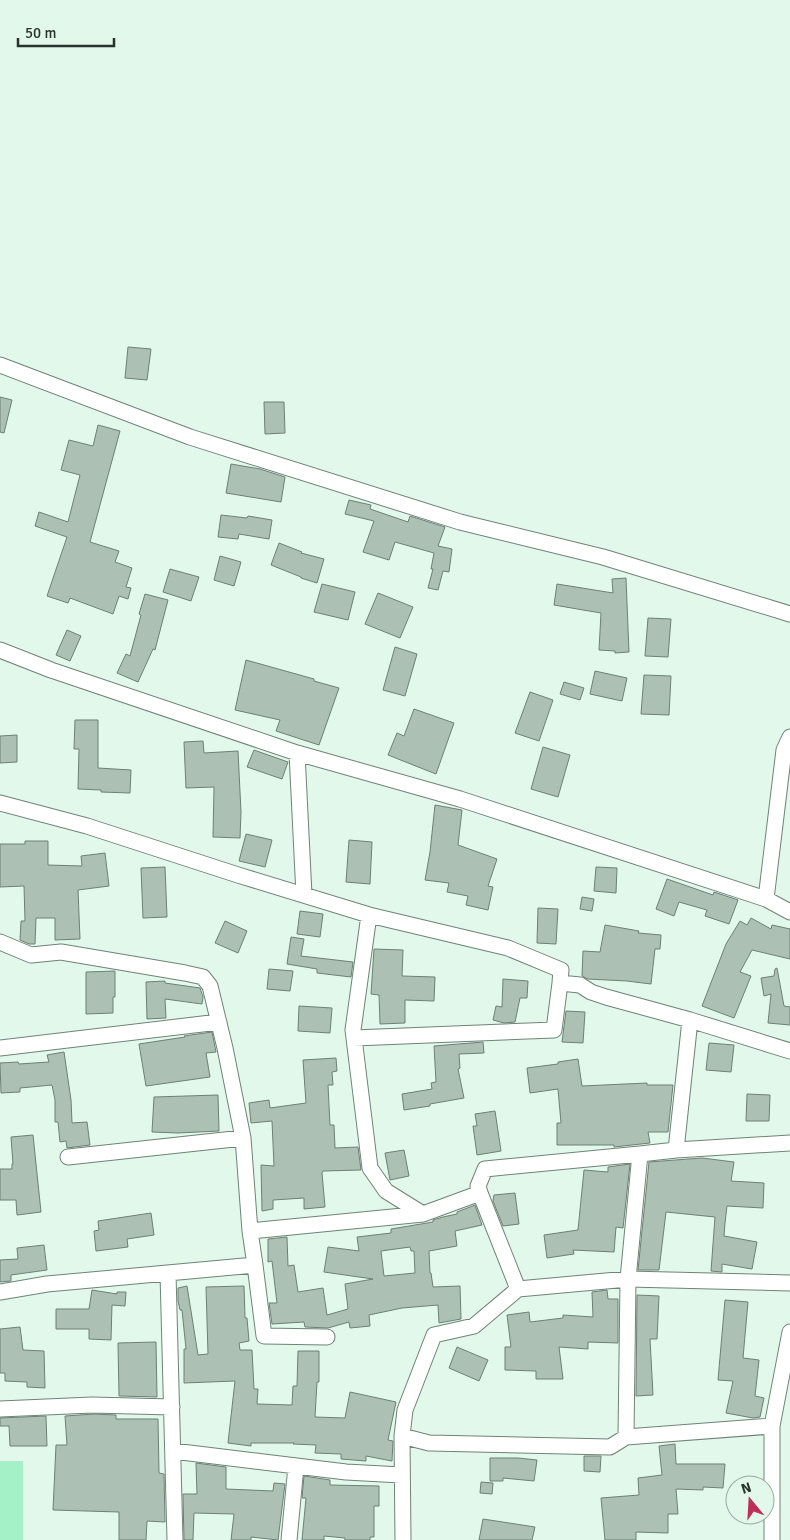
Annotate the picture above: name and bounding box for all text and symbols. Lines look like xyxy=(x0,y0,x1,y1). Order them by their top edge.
scale bar xyxy=(18,15,114,47)
text: 50 m xyxy=(25,24,56,42)
north arrow xyxy=(725,1475,775,1525)
text: N xyxy=(739,1479,753,1498)

